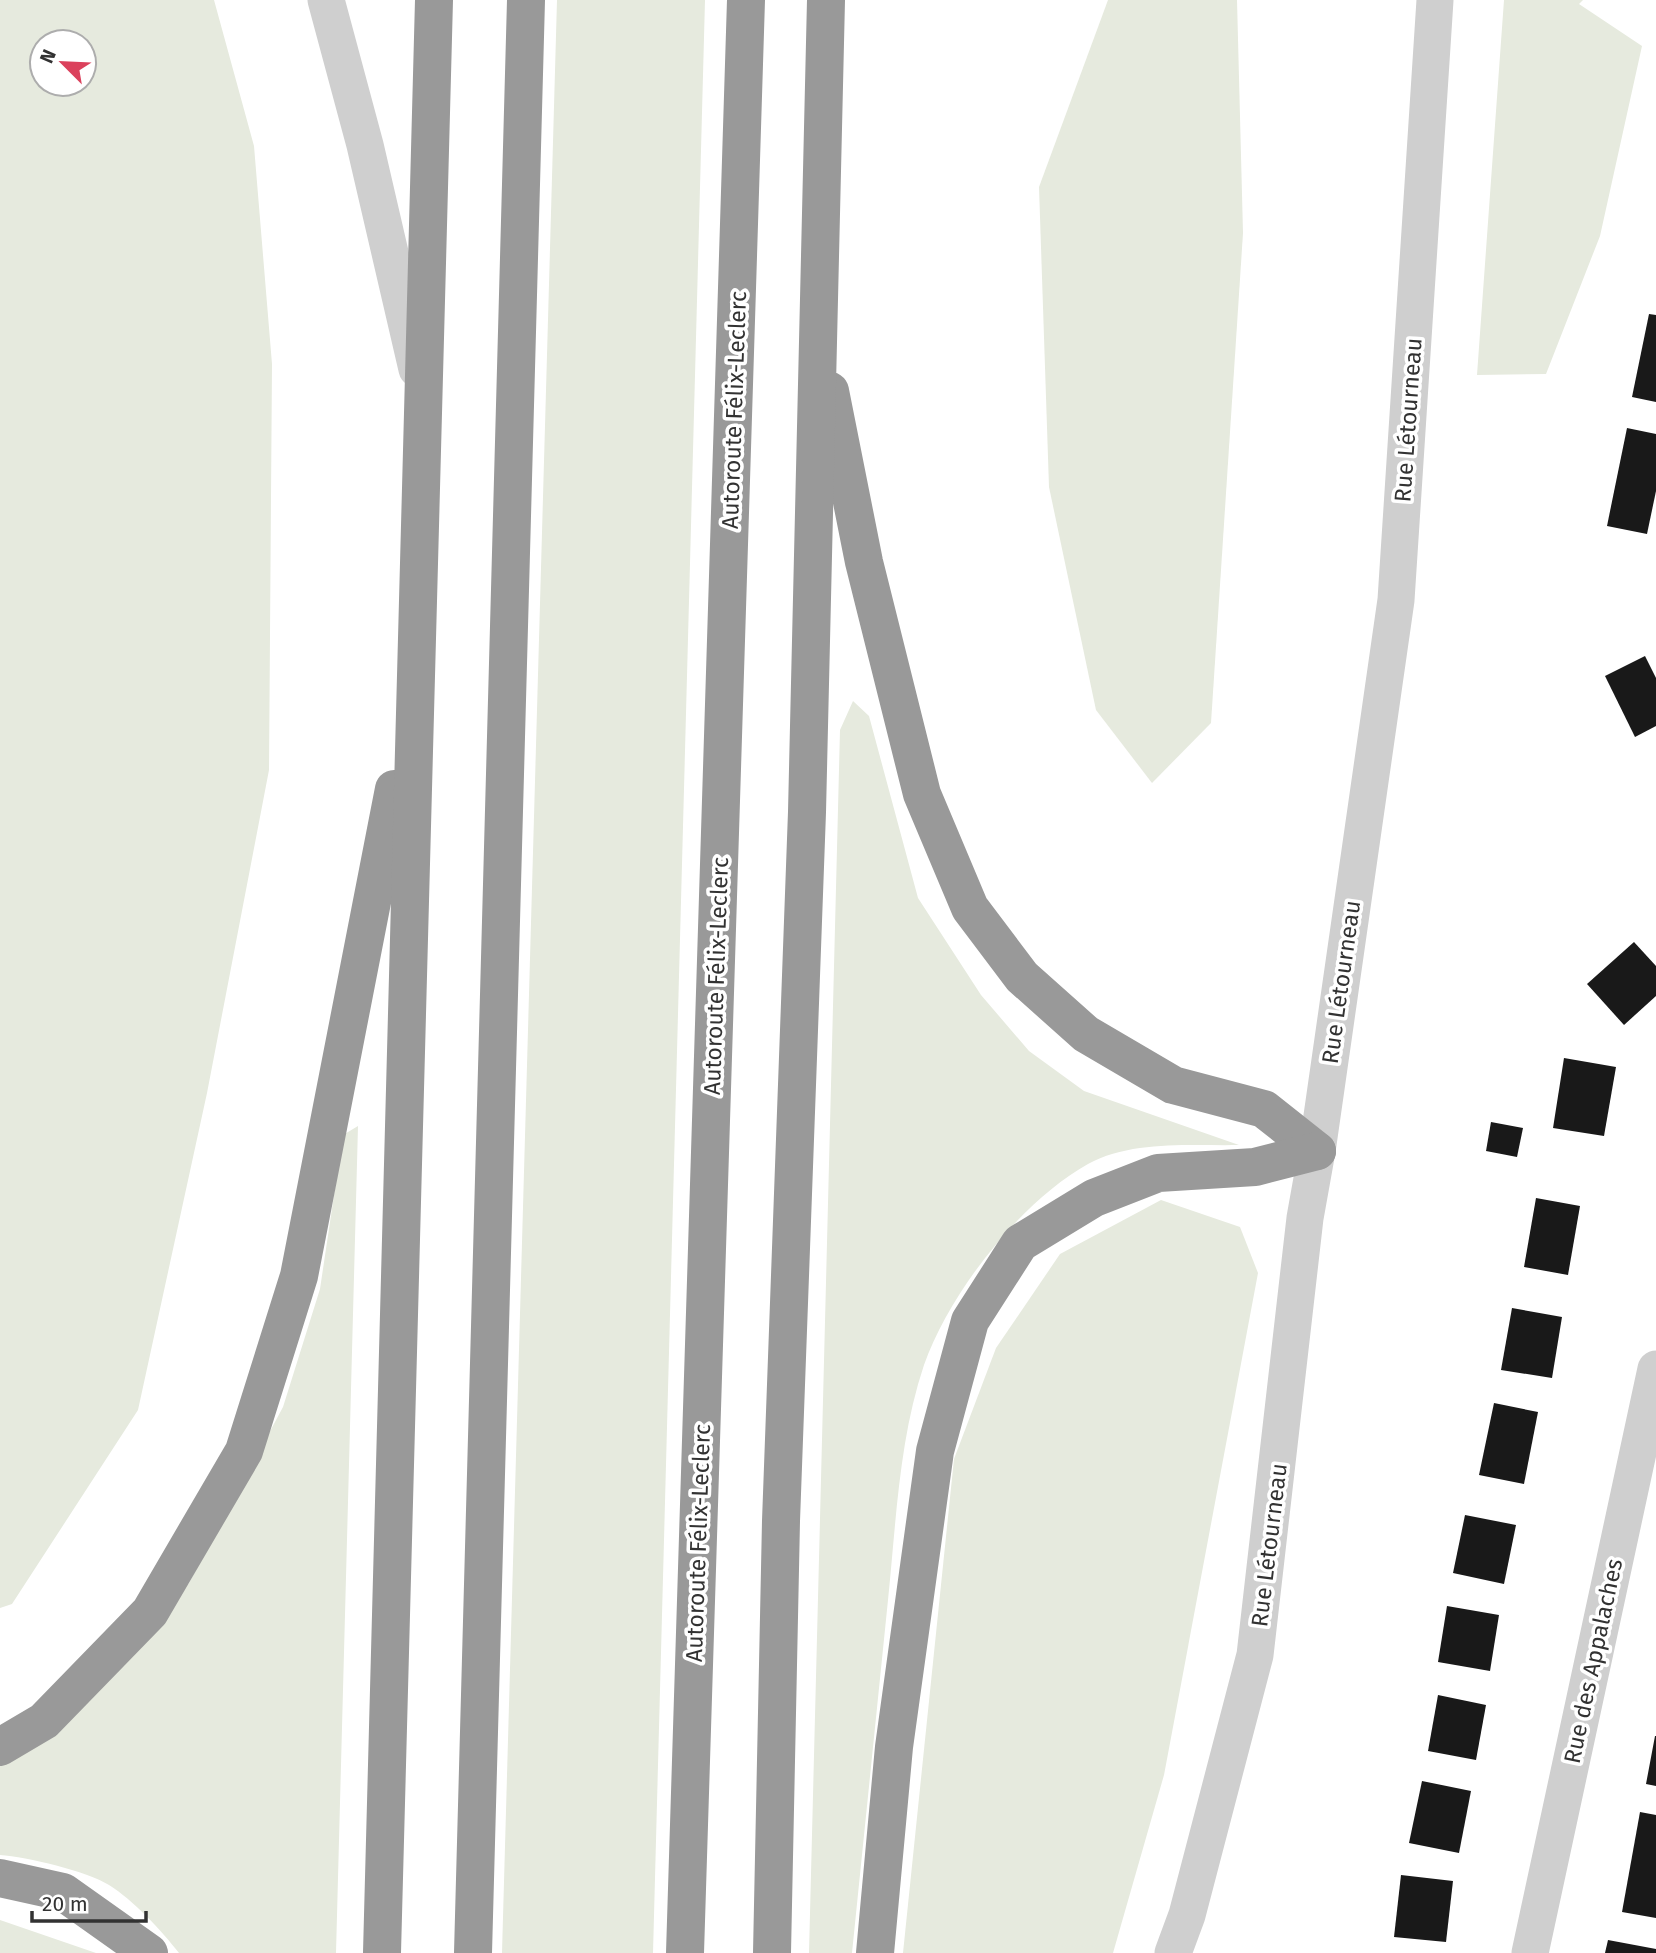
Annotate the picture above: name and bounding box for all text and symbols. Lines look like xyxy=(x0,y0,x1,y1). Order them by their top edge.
north arrow xyxy=(28,28,98,98)
text: N xyxy=(35,46,61,67)
street label: Autoroute Félix-Leclerc xyxy=(716,290,752,530)
street label: Rue Létourneau xyxy=(1388,337,1428,503)
street label: Autoroute Félix-Leclerc xyxy=(698,856,734,1096)
street label: Rue Létourneau xyxy=(1316,899,1366,1065)
street label: Autoroute Félix-Leclerc xyxy=(680,1423,716,1663)
street label: Rue Létourneau xyxy=(1245,1462,1293,1628)
street label: Rue des Appalaches xyxy=(1558,1556,1628,1766)
scale bar xyxy=(32,1880,145,1924)
text: 20 m xyxy=(42,1891,88,1917)

